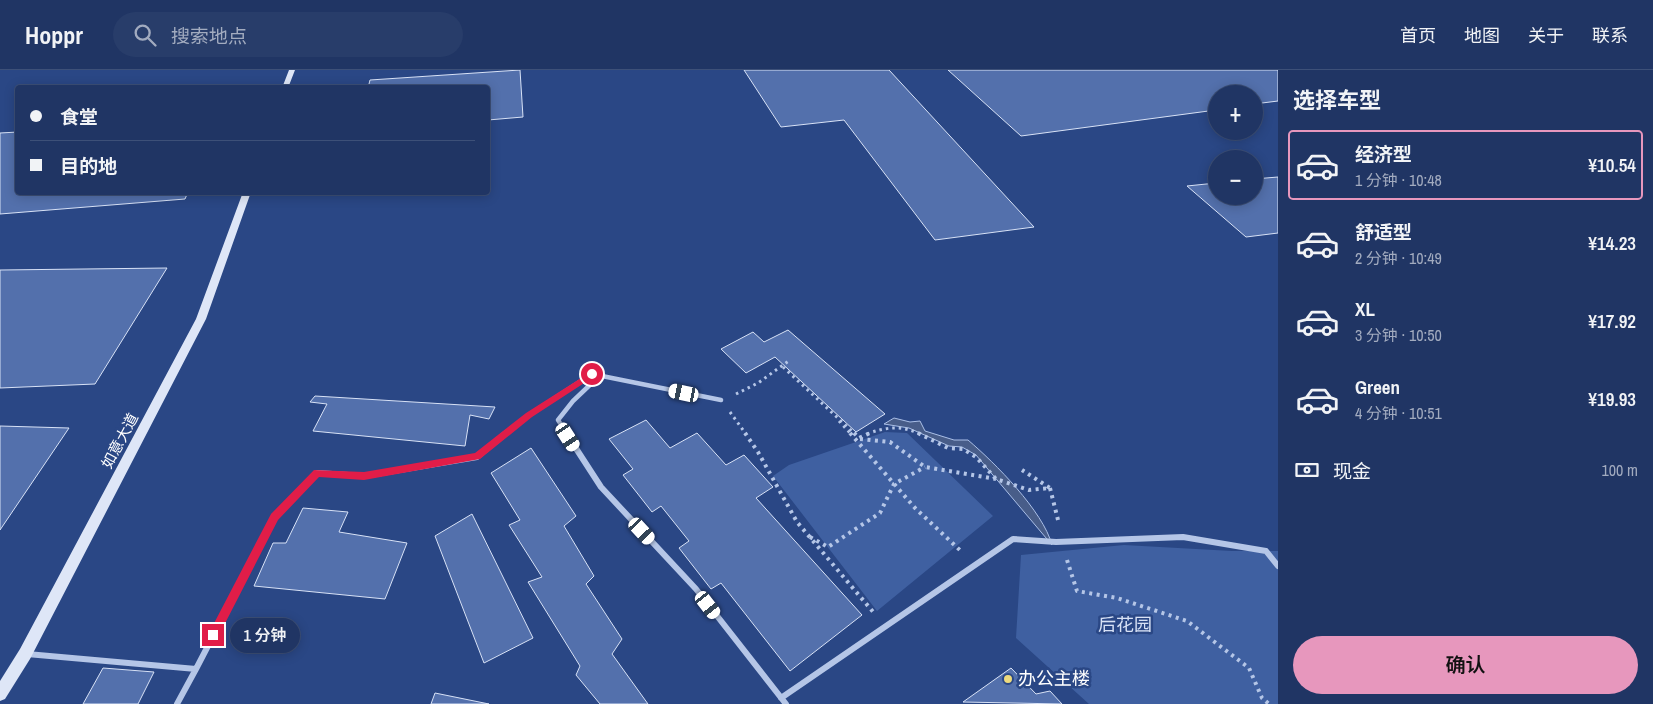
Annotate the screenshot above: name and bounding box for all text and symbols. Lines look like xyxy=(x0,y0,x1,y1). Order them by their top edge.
search box xyxy=(113,12,463,57)
text: Hoppr xyxy=(25,19,83,51)
icon: search xyxy=(131,21,159,49)
text: 搜索地点 xyxy=(171,23,247,49)
text: 首页 xyxy=(1400,23,1436,48)
text: 地图 xyxy=(1464,23,1500,48)
text: 关于 xyxy=(1528,23,1564,48)
text: 联系 xyxy=(1592,23,1628,48)
map controls xyxy=(1208,85,1263,205)
button: + xyxy=(1208,85,1263,140)
text: 选择车型 xyxy=(1293,85,1381,115)
text: 食堂 xyxy=(60,104,98,130)
text: 经济型 xyxy=(1355,141,1412,167)
icon: car xyxy=(1295,143,1340,188)
button: − xyxy=(1208,150,1263,205)
text: ¥10.54 xyxy=(1588,152,1636,178)
text: 目的地 xyxy=(60,153,117,179)
text: 1 分钟 · 10:48 xyxy=(1355,169,1442,191)
text: 舒适型 xyxy=(1355,219,1412,245)
icon: car xyxy=(1295,221,1340,266)
text: ¥14.23 xyxy=(1588,230,1636,256)
text: 2 分钟 · 10:49 xyxy=(1355,247,1442,269)
text: XL xyxy=(1355,296,1375,322)
icon: car xyxy=(1295,299,1340,344)
text: ¥17.92 xyxy=(1588,308,1636,334)
text: 3 分钟 · 10:50 xyxy=(1355,324,1442,346)
route start xyxy=(581,363,603,385)
text: Green xyxy=(1355,374,1400,400)
icon: car xyxy=(1295,377,1340,422)
car xyxy=(667,383,700,403)
text: ¥19.93 xyxy=(1588,386,1636,412)
text: 4 分钟 · 10:51 xyxy=(1355,402,1442,424)
street label: 如意大道 xyxy=(96,409,143,472)
car xyxy=(553,420,582,454)
icon: cash xyxy=(1293,456,1321,484)
text: 现金 xyxy=(1333,458,1371,484)
text: 100 m xyxy=(1602,459,1638,481)
car xyxy=(626,515,657,547)
car xyxy=(692,589,723,621)
park label: 后花园 xyxy=(1098,612,1152,637)
callout: 1 分钟 xyxy=(230,618,300,652)
route end xyxy=(202,624,224,646)
text: 1 分钟 xyxy=(244,624,286,646)
button: 确认 xyxy=(1293,636,1638,694)
place label: 办公主楼 xyxy=(1018,666,1090,691)
marker: 办公主楼 xyxy=(1002,673,1014,685)

